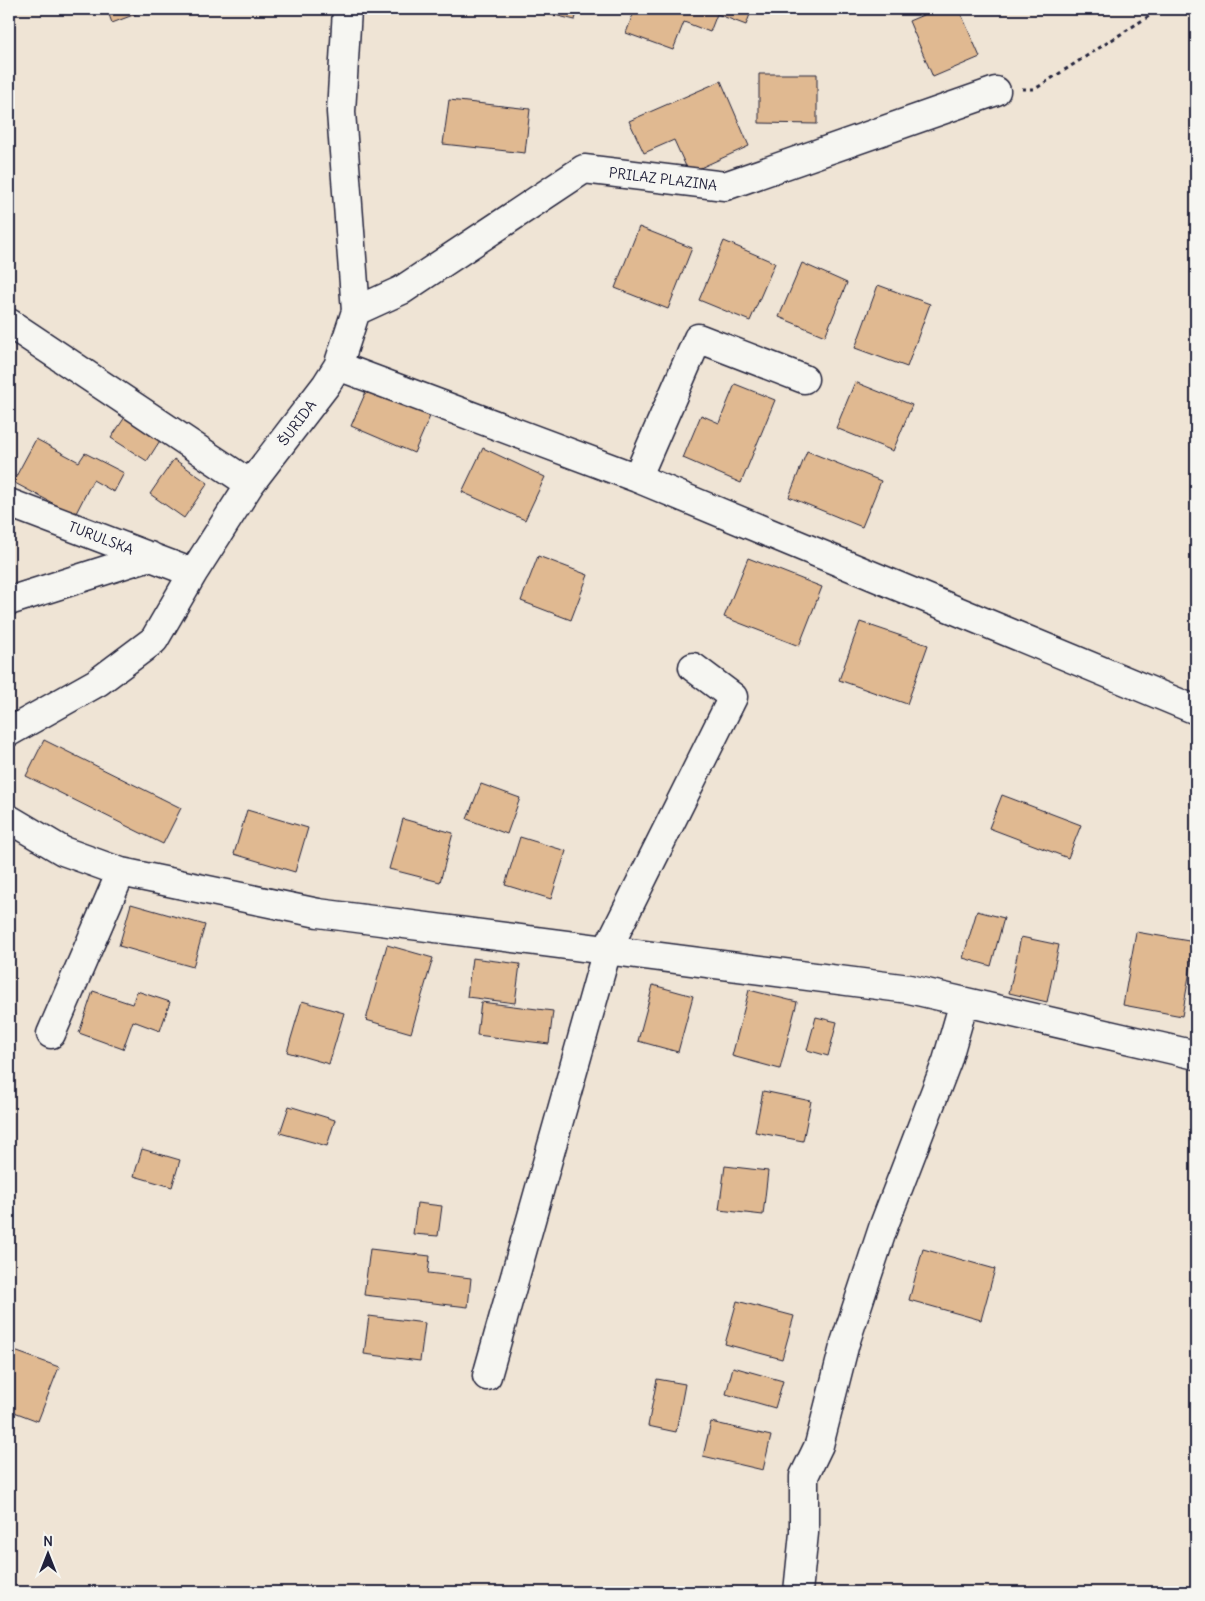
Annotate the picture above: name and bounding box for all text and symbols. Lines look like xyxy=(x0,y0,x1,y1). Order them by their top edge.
street label: PRILAZ PLAZINA xyxy=(608,163,718,195)
street label: ŠURIDA xyxy=(274,396,320,450)
street label: TURULSKA xyxy=(66,517,136,559)
north arrow xyxy=(22,1528,72,1578)
text: N xyxy=(43,1532,53,1550)

